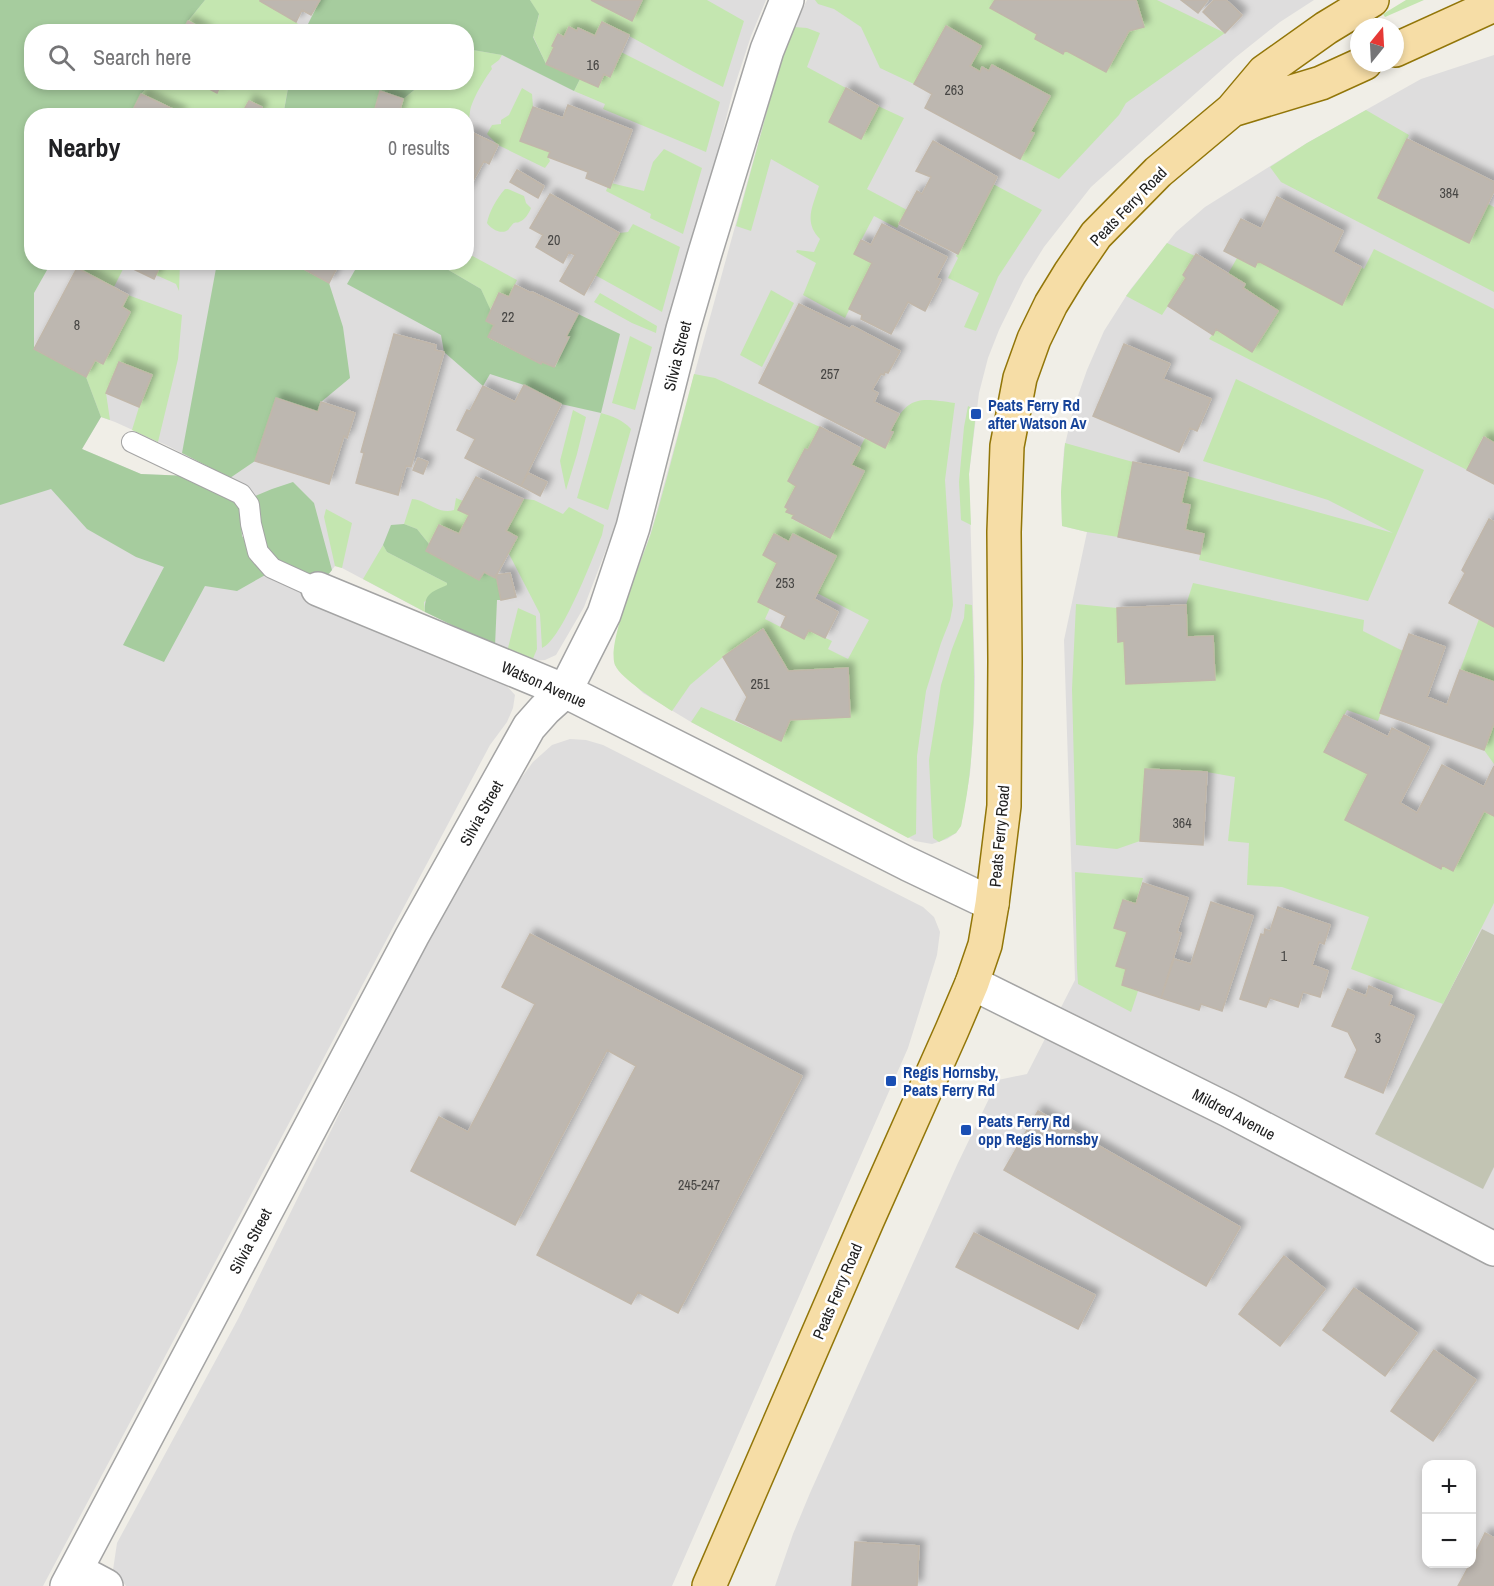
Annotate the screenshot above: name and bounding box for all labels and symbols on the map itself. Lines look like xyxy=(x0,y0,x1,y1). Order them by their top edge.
north arrow xyxy=(1350,18,1404,72)
house number: 16 xyxy=(587,56,599,74)
house number: 263 xyxy=(944,81,964,99)
street label: Peats Ferry Road xyxy=(1085,162,1171,250)
house number: 384 xyxy=(1439,184,1459,202)
house number: 20 xyxy=(548,231,560,249)
house number: 22 xyxy=(502,308,514,326)
house number: 8 xyxy=(74,316,80,334)
street label: Silvia Street xyxy=(658,318,696,393)
house number: 257 xyxy=(820,365,840,383)
place label: Peats Ferry Rd after Watson Av xyxy=(988,394,1087,434)
marker: Peats Ferry Rd after Watson Av xyxy=(969,407,983,421)
house number: 253 xyxy=(775,574,795,592)
street label: Watson Avenue xyxy=(498,655,590,713)
house number: 251 xyxy=(750,675,770,693)
street label: Silvia Street xyxy=(454,776,508,850)
street label: Peats Ferry Road xyxy=(984,784,1014,888)
house number: 364 xyxy=(1172,814,1192,832)
house number: 1 xyxy=(1281,947,1288,965)
house number: 3 xyxy=(1375,1029,1381,1047)
place label: Regis Hornsby, Peats Ferry Rd xyxy=(903,1061,998,1101)
marker: Regis Hornsby, Peats Ferry Rd xyxy=(884,1074,898,1088)
street label: Mildred Avenue xyxy=(1189,1083,1279,1145)
place label: Peats Ferry Rd opp Regis Hornsby xyxy=(978,1110,1099,1150)
marker: Peats Ferry Rd opp Regis Hornsby xyxy=(959,1123,973,1137)
house number: 245-247 xyxy=(678,1176,720,1194)
street label: Silvia Street xyxy=(224,1204,277,1278)
street label: Peats Ferry Road xyxy=(807,1240,867,1342)

